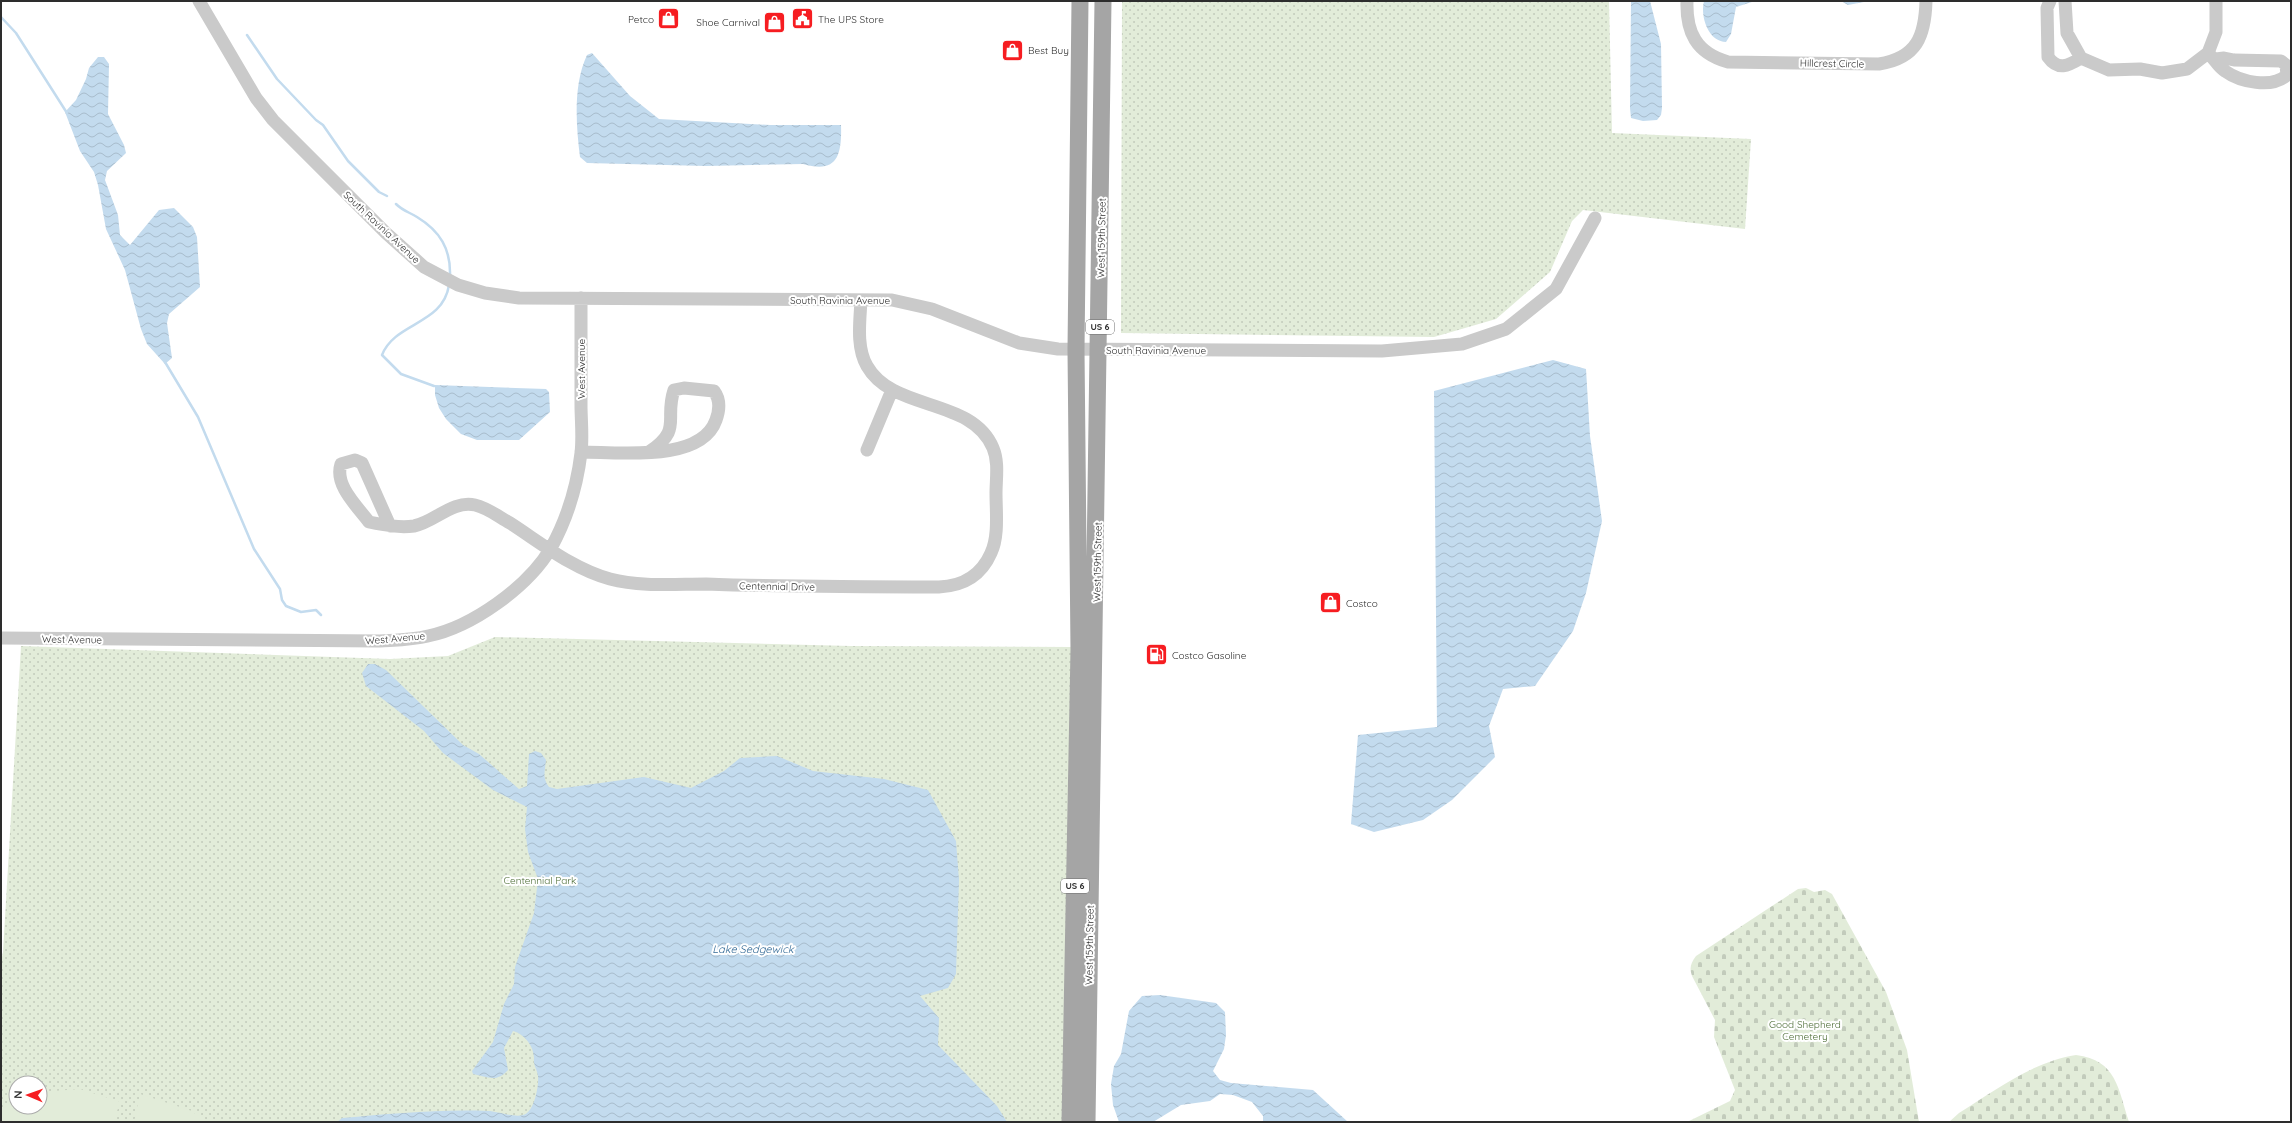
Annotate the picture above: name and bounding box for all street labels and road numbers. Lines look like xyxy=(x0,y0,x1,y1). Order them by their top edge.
street label: Hillcrest Circle xyxy=(1800,56,1865,71)
street label: South Ravinia Avenue xyxy=(341,188,423,267)
street label: West 159th Street xyxy=(1094,197,1109,278)
street label: South Ravinia Avenue xyxy=(790,294,890,307)
road number: US 6 xyxy=(1086,320,1114,334)
street label: West Avenue xyxy=(575,339,588,399)
street label: South Ravinia Avenue xyxy=(1106,344,1206,357)
street label: West 159th Street xyxy=(1090,521,1105,602)
street label: Centennial Drive xyxy=(739,579,815,594)
street label: West Avenue xyxy=(365,629,426,648)
street label: West Avenue xyxy=(42,632,103,647)
road number: US 6 xyxy=(1061,879,1089,893)
street label: West 159th Street xyxy=(1082,904,1097,985)

